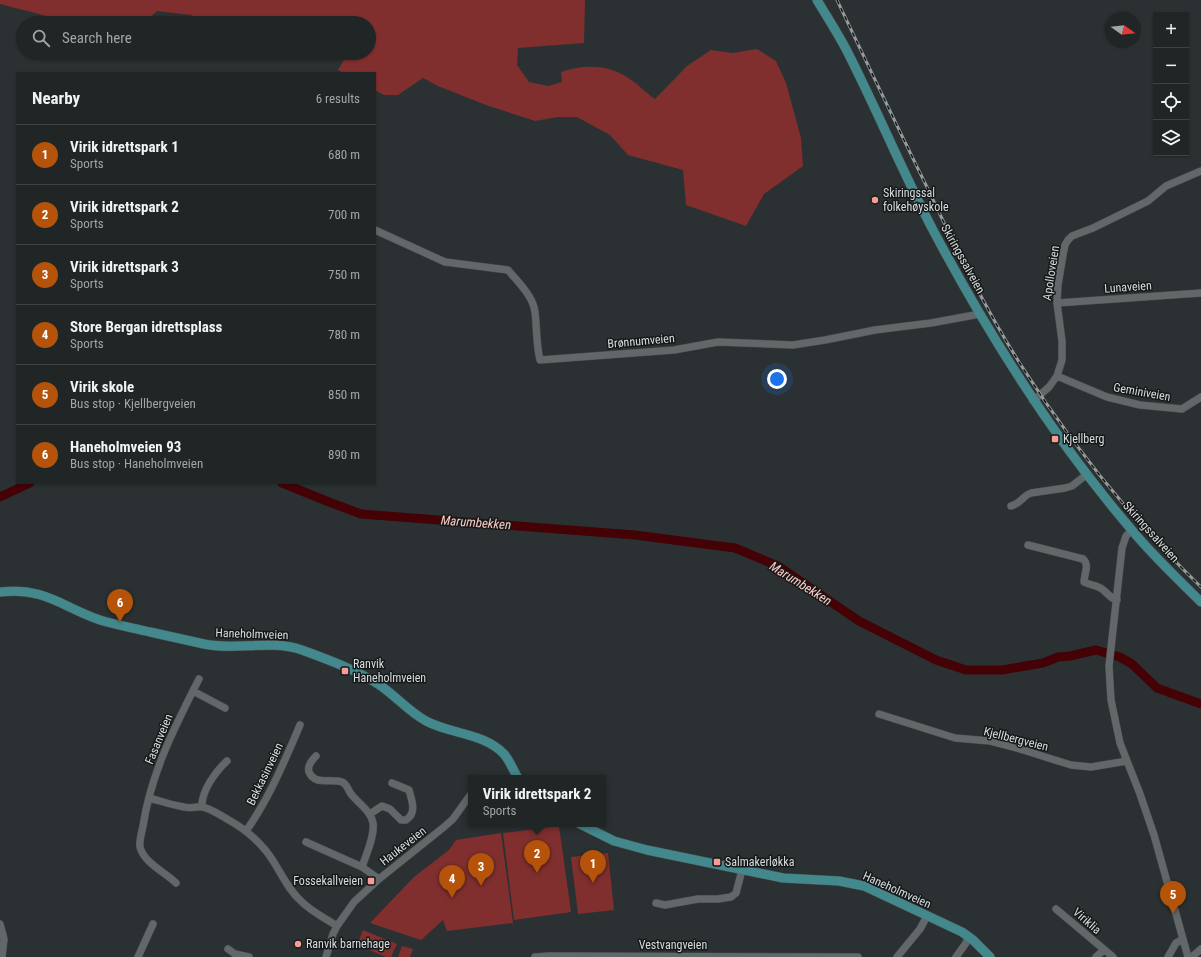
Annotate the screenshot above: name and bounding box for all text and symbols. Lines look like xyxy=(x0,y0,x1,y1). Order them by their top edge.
north arrow xyxy=(1105,12,1141,48)
map controls xyxy=(1153,12,1189,156)
button: + xyxy=(1153,12,1189,48)
search box xyxy=(16,16,376,60)
icon: search xyxy=(30,27,52,49)
text: Search here xyxy=(62,29,132,47)
button: − xyxy=(1153,48,1189,84)
button: locate xyxy=(1153,84,1189,120)
text: Nearby xyxy=(32,88,80,108)
text: 6 results xyxy=(316,91,360,106)
button: layers xyxy=(1153,120,1189,156)
text: Virik idrettspark 1 xyxy=(70,138,179,156)
text: 1 xyxy=(42,147,48,162)
text: 680 m xyxy=(328,147,360,162)
text: Sports xyxy=(70,156,104,171)
place label: Skiringssal folkehøyskole xyxy=(883,186,949,214)
marker: Skiringssal folkehøyskole xyxy=(870,195,880,205)
text: Virik idrettspark 2 xyxy=(70,198,179,216)
text: 2 xyxy=(42,207,48,222)
text: 700 m xyxy=(328,207,360,222)
text: Sports xyxy=(70,216,104,231)
street label: Skiringssalveien xyxy=(938,222,988,296)
street label: Apolloveien xyxy=(1040,244,1062,301)
text: Virik idrettspark 3 xyxy=(70,258,179,276)
text: 3 xyxy=(42,267,48,282)
text: 750 m xyxy=(328,267,360,282)
text: Sports xyxy=(70,276,104,291)
street label: Lunaveien xyxy=(1104,278,1152,296)
text: Store Bergan idrettsplass xyxy=(70,318,222,336)
text: 4 xyxy=(42,327,48,342)
text: 780 m xyxy=(328,327,360,342)
street label: Brønnumveien xyxy=(607,331,675,351)
text: Sports xyxy=(70,336,104,351)
your location xyxy=(767,369,787,389)
text: Virik skole xyxy=(70,378,134,396)
street label: Geminiveien xyxy=(1112,380,1172,404)
text: 5 xyxy=(42,387,48,402)
text: 850 m xyxy=(328,387,360,402)
text: Bus stop · Kjellbergveien xyxy=(70,396,196,411)
place label: Kjellberg xyxy=(1063,432,1104,446)
marker: Kjellberg xyxy=(1050,434,1060,444)
text: Haneholmveien 93 xyxy=(70,438,181,456)
text: 6 xyxy=(42,447,48,462)
text: 890 m xyxy=(328,447,360,462)
text: Bus stop · Haneholmveien xyxy=(70,456,203,471)
street label: Skiringssalveien xyxy=(1120,499,1182,565)
water label: Marumbekken xyxy=(440,513,512,532)
water label: Marumbekken xyxy=(767,558,835,608)
pin: 6 xyxy=(107,589,133,622)
street label: Haneholmveien xyxy=(215,626,289,642)
place label: Ranvik Haneholmveien xyxy=(353,657,426,685)
marker: Ranvik Haneholmveien xyxy=(340,666,350,676)
street label: Fasanveien xyxy=(142,712,176,766)
street label: Kjellbergveien xyxy=(982,724,1050,754)
street label: Bekkasinveien xyxy=(244,740,286,807)
popup xyxy=(468,775,606,827)
text: Virik idrettspark 2 xyxy=(483,785,591,803)
text: Sports xyxy=(483,803,516,818)
street label: Haukeveien xyxy=(377,824,429,868)
pin: 2 xyxy=(524,840,550,873)
pin: 1 xyxy=(580,850,606,883)
pin: 3 xyxy=(468,853,494,886)
place label: Salmakerløkka xyxy=(725,855,795,869)
marker: Salmakerløkka xyxy=(712,857,722,867)
pin: 4 xyxy=(439,865,465,898)
street label: Haneholmveien xyxy=(861,869,933,911)
place label: Fossekallveien xyxy=(293,874,363,888)
marker: Fossekallveien xyxy=(366,876,376,886)
pin: 5 xyxy=(1160,881,1186,914)
street label: Viriklia xyxy=(1070,905,1104,937)
place label: Ranvik barnehage xyxy=(306,937,390,951)
street label: Vestvangveien xyxy=(639,938,707,952)
marker: Ranvik barnehage xyxy=(293,939,303,949)

